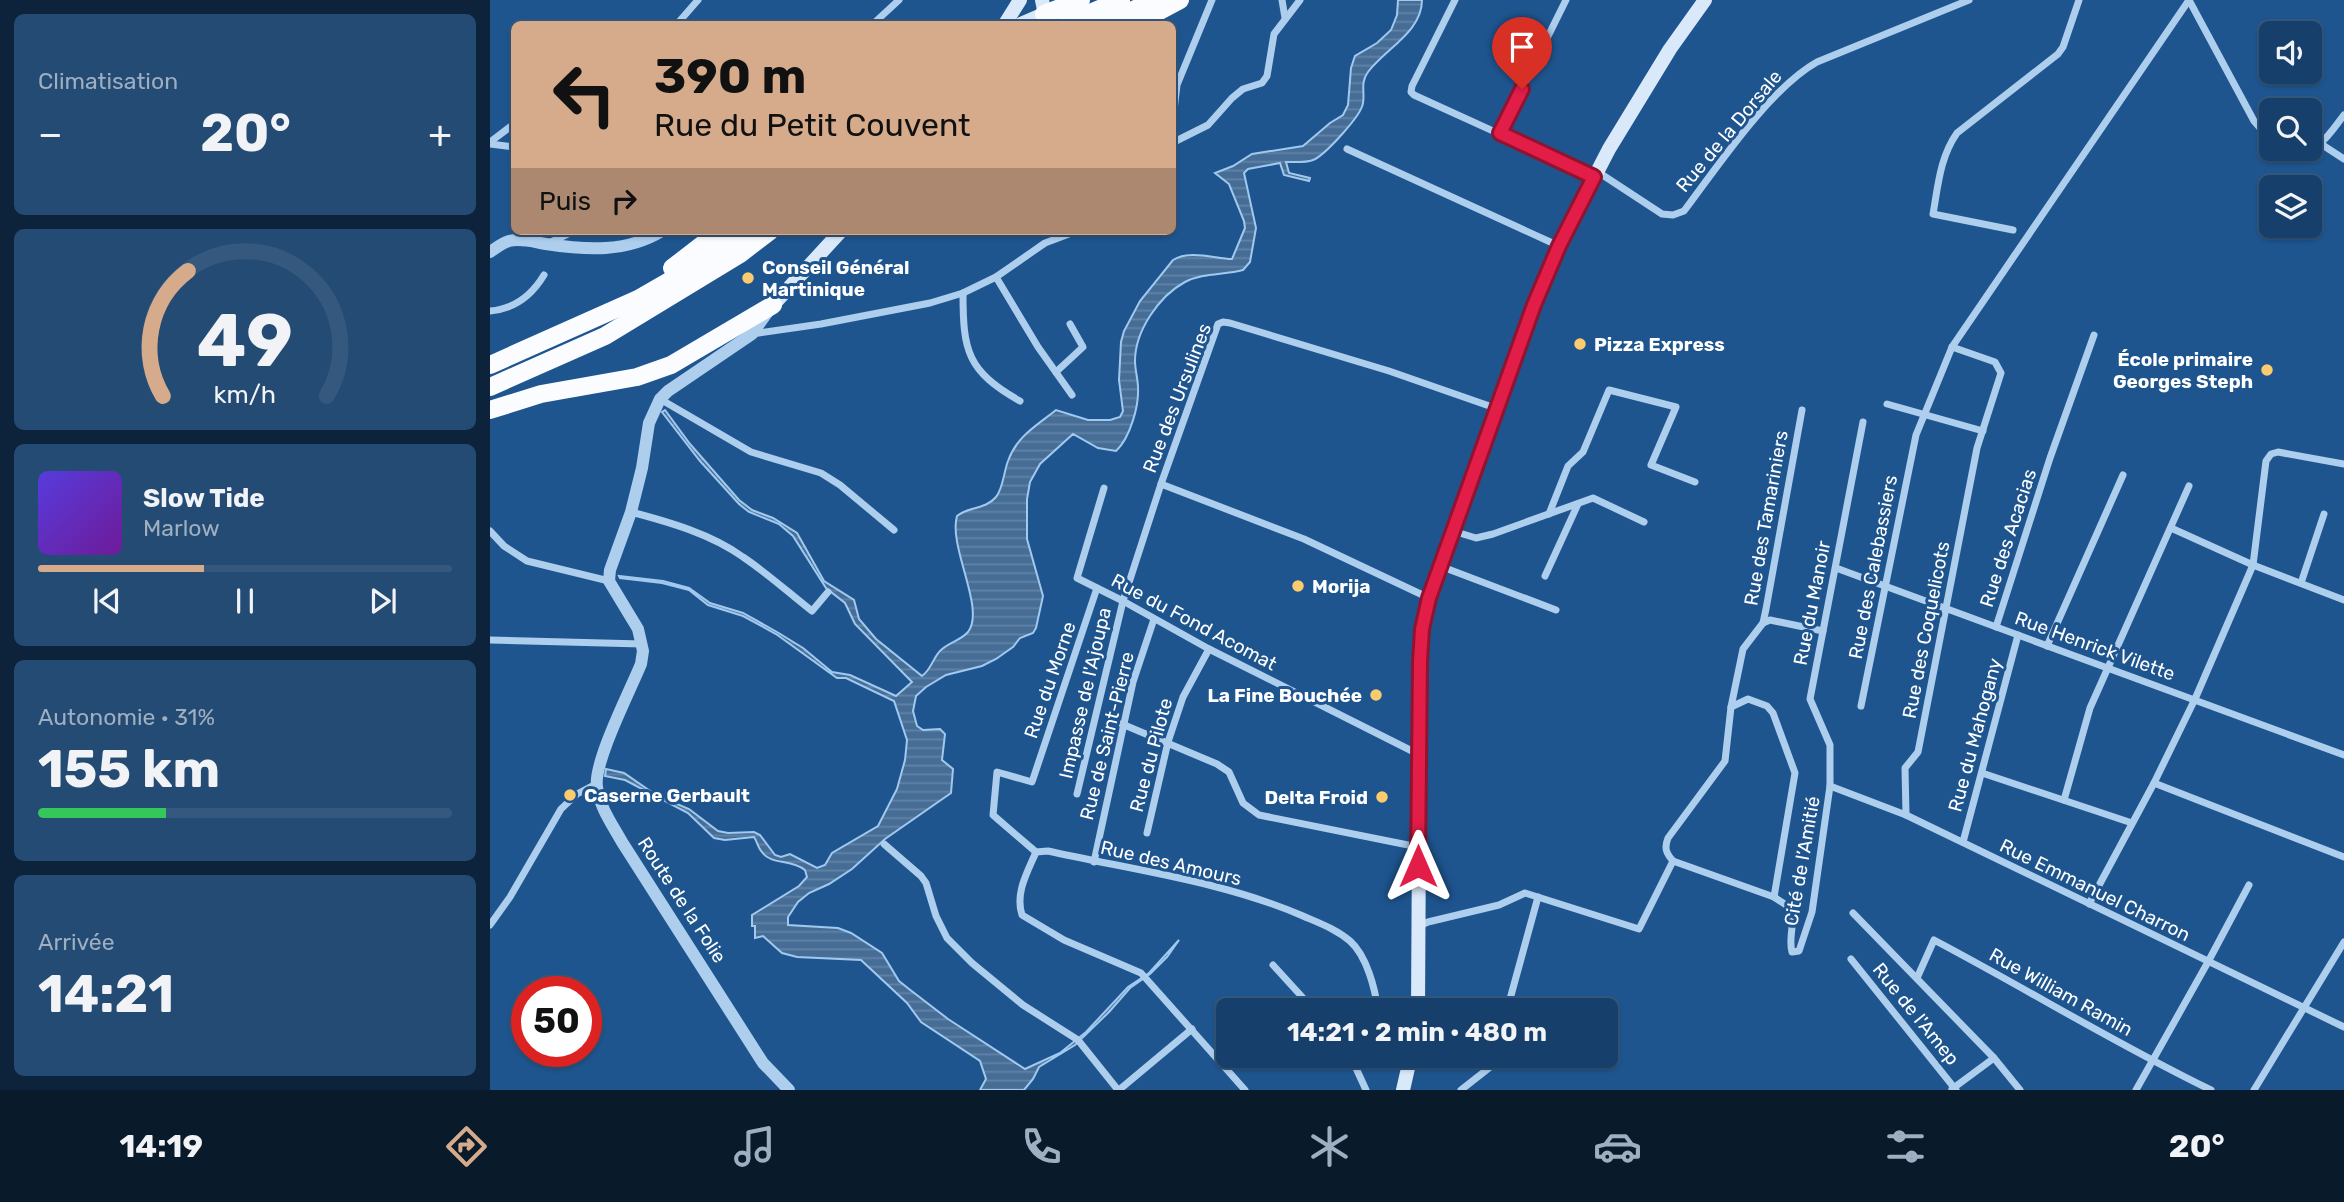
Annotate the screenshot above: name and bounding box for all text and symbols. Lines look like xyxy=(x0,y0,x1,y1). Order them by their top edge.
pin xyxy=(1492,17,1552,89)
map controls xyxy=(2259,21,2322,238)
button: sound xyxy=(2259,21,2322,84)
icon: arrive xyxy=(1503,28,1541,66)
text: 390 m xyxy=(654,47,806,105)
icon: left xyxy=(539,49,630,140)
street label: Rue de la Dorsale xyxy=(1671,65,1787,197)
text: Climatisation xyxy=(38,67,178,95)
button: search xyxy=(2259,98,2322,161)
text: 20° xyxy=(200,102,291,164)
text: Rue du Petit Couvent xyxy=(654,106,971,144)
text: − xyxy=(38,111,63,157)
text: + xyxy=(428,111,452,157)
button: layers xyxy=(2259,175,2322,238)
icon: right xyxy=(605,182,643,220)
text: Puis xyxy=(539,186,591,217)
place label: Conseil Général Martinique xyxy=(762,256,909,301)
marker: Conseil Général Martinique xyxy=(740,270,756,286)
text: 49 xyxy=(197,298,293,384)
street label: Rue des Ursulines xyxy=(1138,320,1216,476)
place label: Pizza Express xyxy=(1594,333,1725,356)
marker: Pizza Express xyxy=(1572,336,1588,352)
place label: École primaire Georges Steph xyxy=(2113,348,2253,393)
marker: École primaire Georges Steph xyxy=(2259,362,2275,378)
text: km/h xyxy=(214,380,276,409)
street label: Rue des Tamariniers xyxy=(1739,429,1793,607)
street label: Rue des Acacias xyxy=(1975,466,2041,610)
street label: Rue des Calebassiers xyxy=(1844,473,1902,661)
text: Slow Tide xyxy=(143,483,265,514)
text: Marlow xyxy=(143,514,220,542)
street label: Rue du Manoir xyxy=(1789,538,1835,667)
street label: Rue des Coquelicots xyxy=(1898,539,1954,721)
street label: Rue du Fond Acomat xyxy=(1107,569,1281,676)
place label: Morija xyxy=(1312,575,1370,598)
marker: Morija xyxy=(1290,578,1306,594)
icon: previous xyxy=(88,582,126,620)
icon: pause xyxy=(226,582,264,620)
icon: next xyxy=(364,582,402,620)
street label: Impasse de l'Ajoupa xyxy=(1054,605,1116,781)
street label: Rue Henrick Vilette xyxy=(2012,606,2178,686)
street label: Rue du Morne xyxy=(1019,619,1081,741)
street label: Rue de Saint-Pierre xyxy=(1075,649,1139,823)
street label: Rue du Mahogany xyxy=(1943,656,2007,814)
place label: La Fine Bouchée xyxy=(1207,684,1362,707)
marker: La Fine Bouchée xyxy=(1368,687,1384,703)
street label: Rue du Pilote xyxy=(1125,696,1177,814)
text: Autonomie · 31% xyxy=(38,703,215,731)
text: 155 km xyxy=(38,738,220,800)
place label: Caserne Gerbault xyxy=(584,784,750,807)
place label: Delta Froid xyxy=(1264,786,1368,809)
marker: Caserne Gerbault xyxy=(562,787,578,803)
marker: Delta Froid xyxy=(1374,789,1390,805)
street label: Cité de l’Amitié xyxy=(1779,794,1825,928)
position arrow xyxy=(1381,829,1455,903)
street label: Route de la Folie xyxy=(633,833,731,967)
street label: Rue Emmanuel Charron xyxy=(1996,834,2194,946)
street label: Rue des Amours xyxy=(1098,836,1244,890)
text: Arrivée xyxy=(38,928,115,956)
street label: Rue William Ramin xyxy=(1985,943,2137,1041)
street label: Rue de l'Amep xyxy=(1868,958,1964,1070)
text: 14:21 xyxy=(38,963,174,1025)
speed limit sign: 50 xyxy=(511,976,602,1067)
text: 14:21 · 2 min · 480 m xyxy=(1287,1017,1547,1048)
icon: directions xyxy=(442,1122,491,1171)
icon: music xyxy=(730,1122,779,1171)
icon: phone xyxy=(1017,1122,1066,1171)
icon: climate xyxy=(1305,1122,1354,1171)
icon: car xyxy=(1593,1122,1642,1171)
icon: filters xyxy=(1881,1122,1930,1171)
text: 14:19 xyxy=(119,1127,203,1165)
text: 20° xyxy=(2169,1127,2225,1165)

